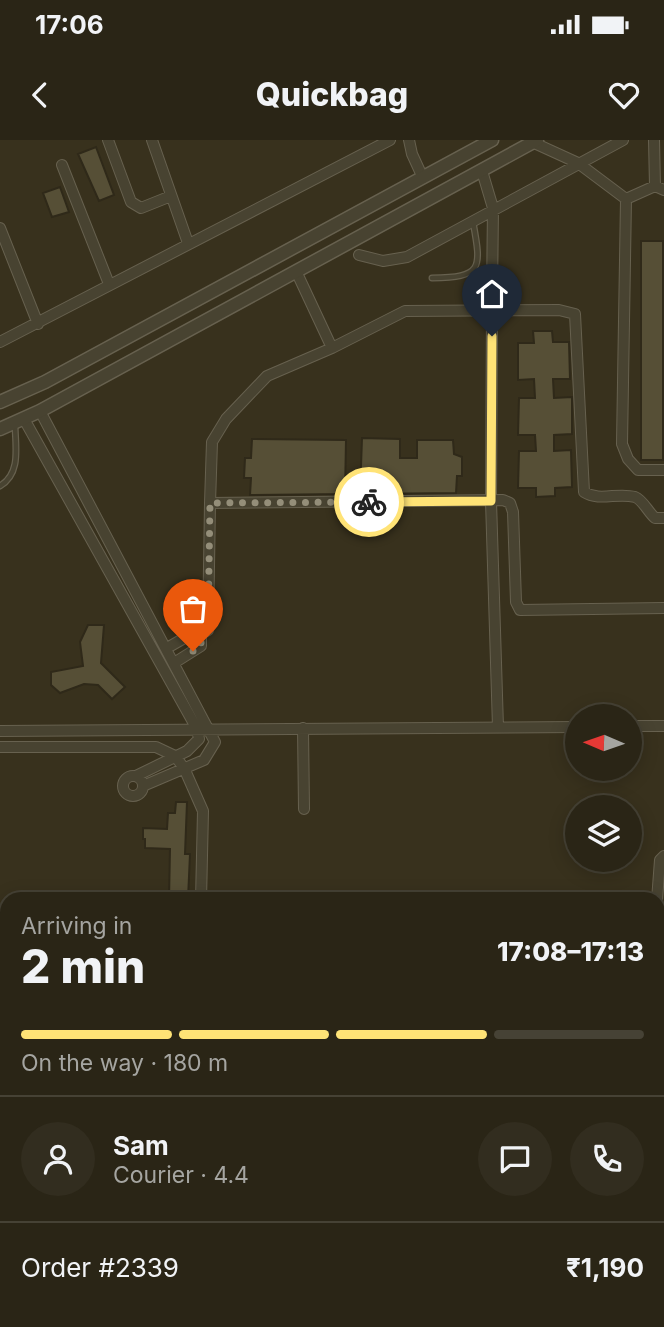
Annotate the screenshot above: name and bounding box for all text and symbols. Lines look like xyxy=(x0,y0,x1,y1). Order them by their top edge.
text: 17:06 xyxy=(35,9,104,40)
text: Quickbag xyxy=(256,75,408,114)
icon: back xyxy=(21,76,59,114)
icon: heart xyxy=(605,76,643,114)
pin xyxy=(462,264,522,336)
icon: home xyxy=(473,275,511,313)
courier xyxy=(334,467,404,537)
icon: bike xyxy=(350,483,388,521)
pin xyxy=(163,579,223,651)
icon: bag xyxy=(174,590,212,628)
north arrow xyxy=(565,704,642,780)
map controls xyxy=(565,704,642,872)
button: layers xyxy=(565,795,642,872)
text: Arriving in xyxy=(21,912,132,940)
text: 17:08–17:13 xyxy=(497,936,644,967)
text: 2 min xyxy=(21,938,145,994)
text: On the way · 180 m xyxy=(21,1049,228,1077)
button: person xyxy=(21,1122,95,1196)
button: chat xyxy=(478,1122,552,1196)
button: phone xyxy=(570,1122,644,1196)
text: Sam xyxy=(113,1130,169,1161)
text: Courier · 4.4 xyxy=(113,1161,249,1189)
text: Order #2339 xyxy=(21,1252,179,1283)
text: ₹1,190 xyxy=(566,1252,644,1283)

